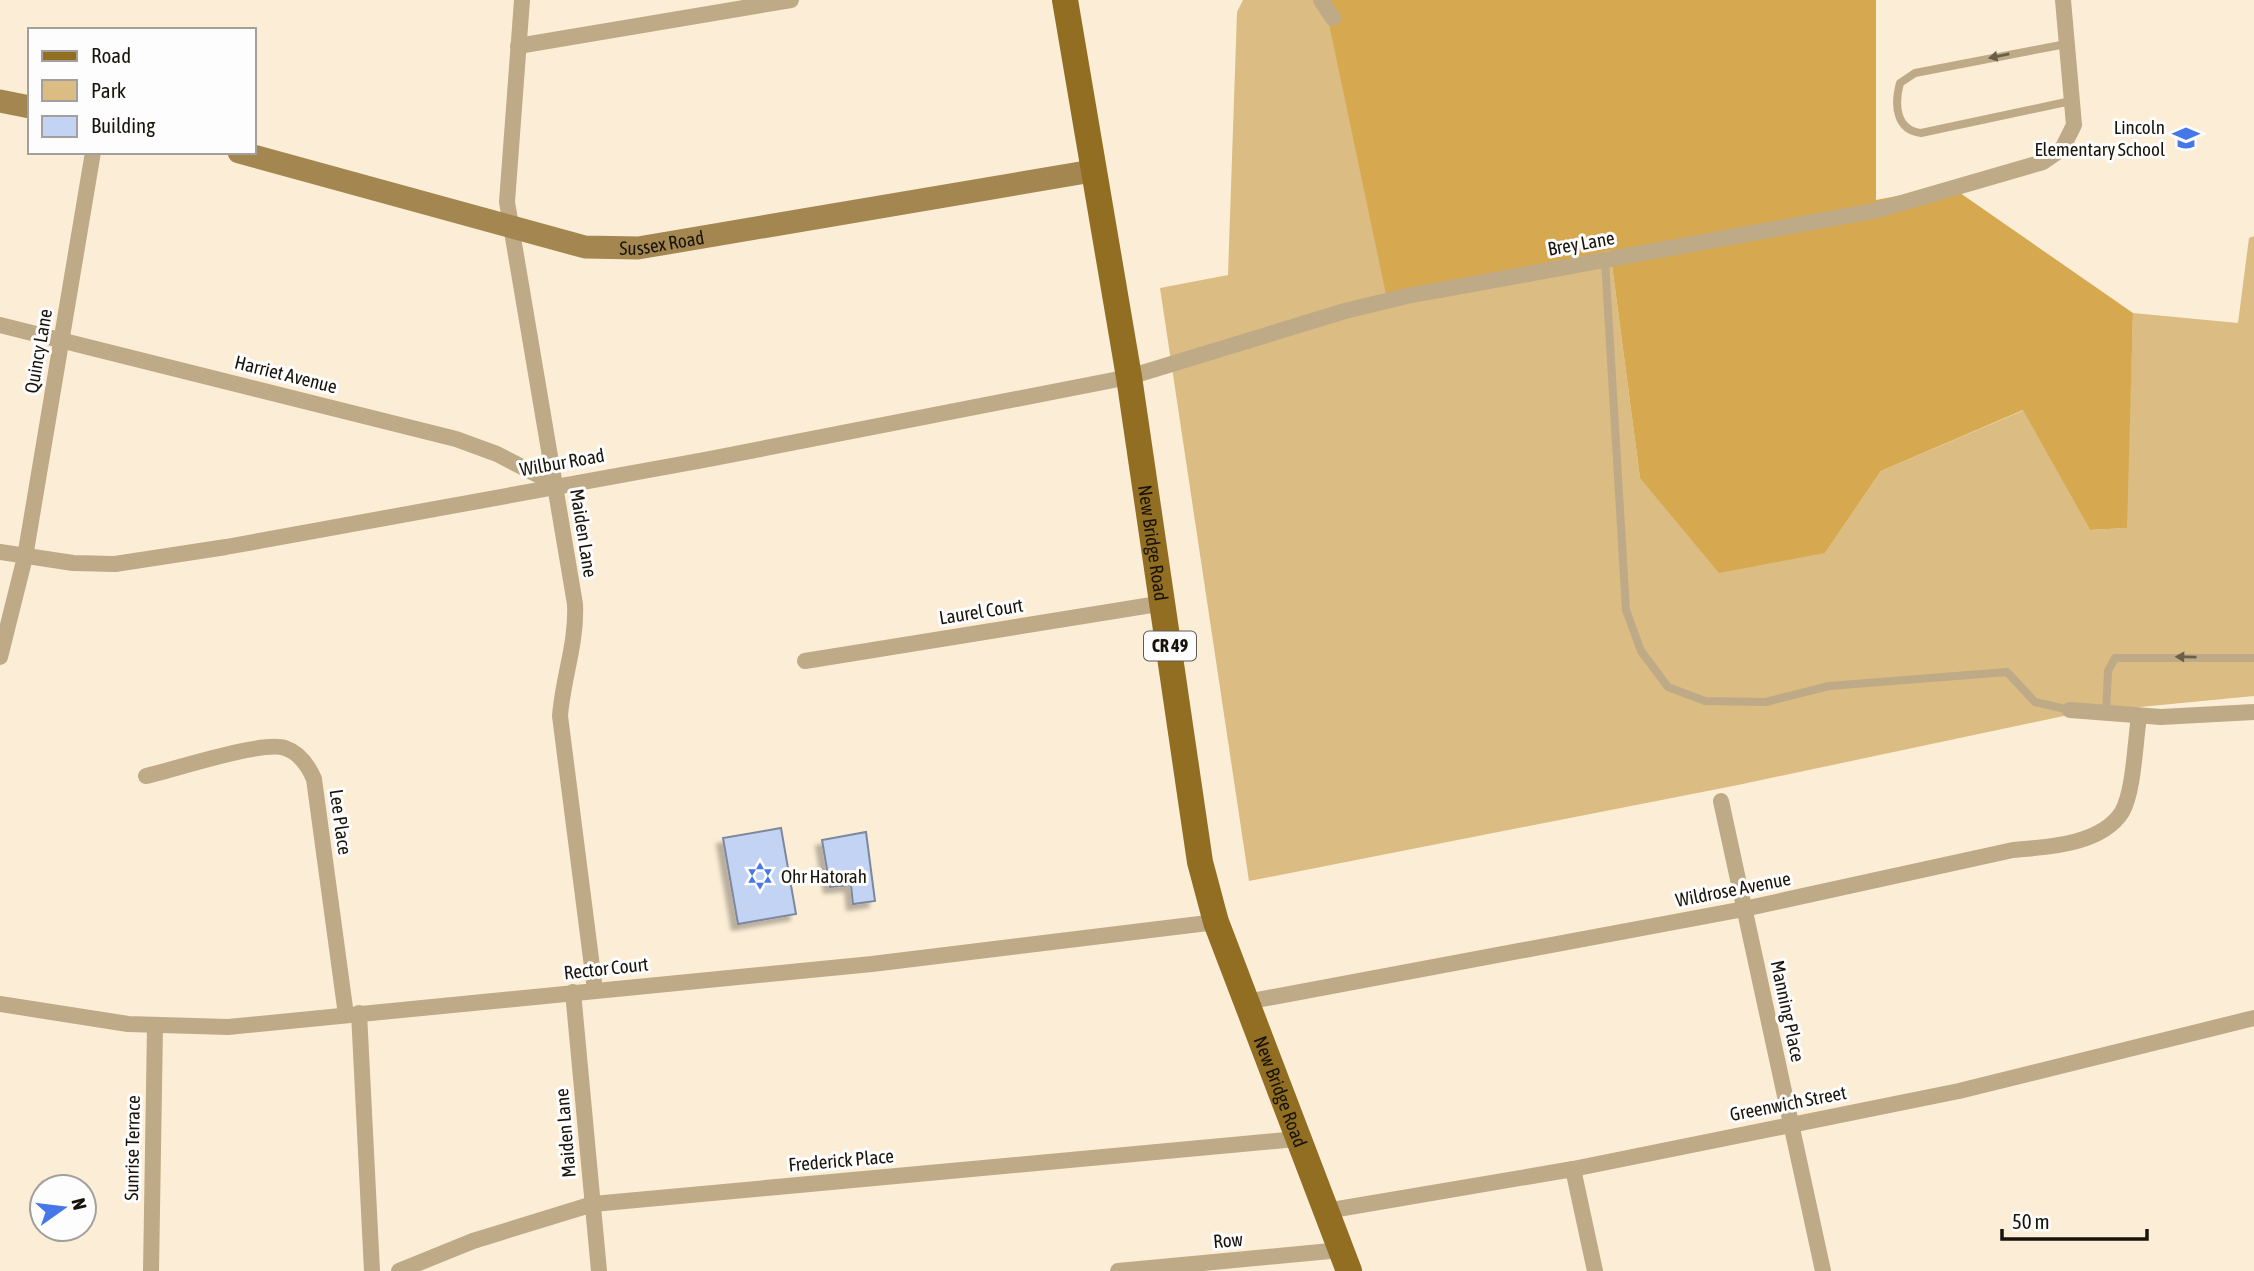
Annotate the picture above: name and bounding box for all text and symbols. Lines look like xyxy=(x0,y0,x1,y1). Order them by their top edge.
legend xyxy=(28,28,256,154)
text: Road xyxy=(91,43,131,67)
one-way arrow xyxy=(1988,51,2010,62)
text: Park xyxy=(91,78,126,102)
text: Building xyxy=(91,113,155,137)
place label: Lincoln Elementary School xyxy=(2034,116,2165,160)
school or university icon: Lincoln Elementary School xyxy=(2171,123,2201,153)
street label: Sussex Road xyxy=(619,226,706,259)
street label: Brey Lane xyxy=(1546,226,1616,260)
street label: Quincy Lane xyxy=(20,307,56,395)
street label: Harriet Avenue xyxy=(233,351,339,397)
street label: Wilbur Road xyxy=(518,444,606,480)
street label: New Bridge Road xyxy=(1134,483,1173,602)
street label: Maiden Lane xyxy=(566,487,602,579)
street label: Laurel Court xyxy=(937,594,1025,628)
road number: CR 49 xyxy=(1144,632,1196,660)
one-way arrow xyxy=(2175,651,2197,663)
street label: Lee Place xyxy=(326,788,356,856)
synagogue icon: Ohr Hatorah xyxy=(745,861,775,891)
place label: Ohr Hatorah xyxy=(781,865,867,887)
street label: Wildrose Avenue xyxy=(1673,867,1793,911)
street label: Rector Court xyxy=(563,953,649,983)
street label: Manning Place xyxy=(1767,958,1809,1064)
street label: New Bridge Road xyxy=(1249,1033,1312,1150)
street label: Greenwich Street xyxy=(1728,1081,1848,1125)
street label: Maiden Lane xyxy=(550,1088,580,1178)
street label: Sunrise Terrace xyxy=(120,1095,144,1201)
street label: Frederick Place xyxy=(787,1144,895,1176)
north arrow xyxy=(28,1173,98,1243)
text: N xyxy=(67,1196,92,1212)
scale bar xyxy=(2002,1198,2147,1242)
text: 50 m xyxy=(2012,1209,2050,1233)
street label: Row xyxy=(1212,1228,1244,1252)

